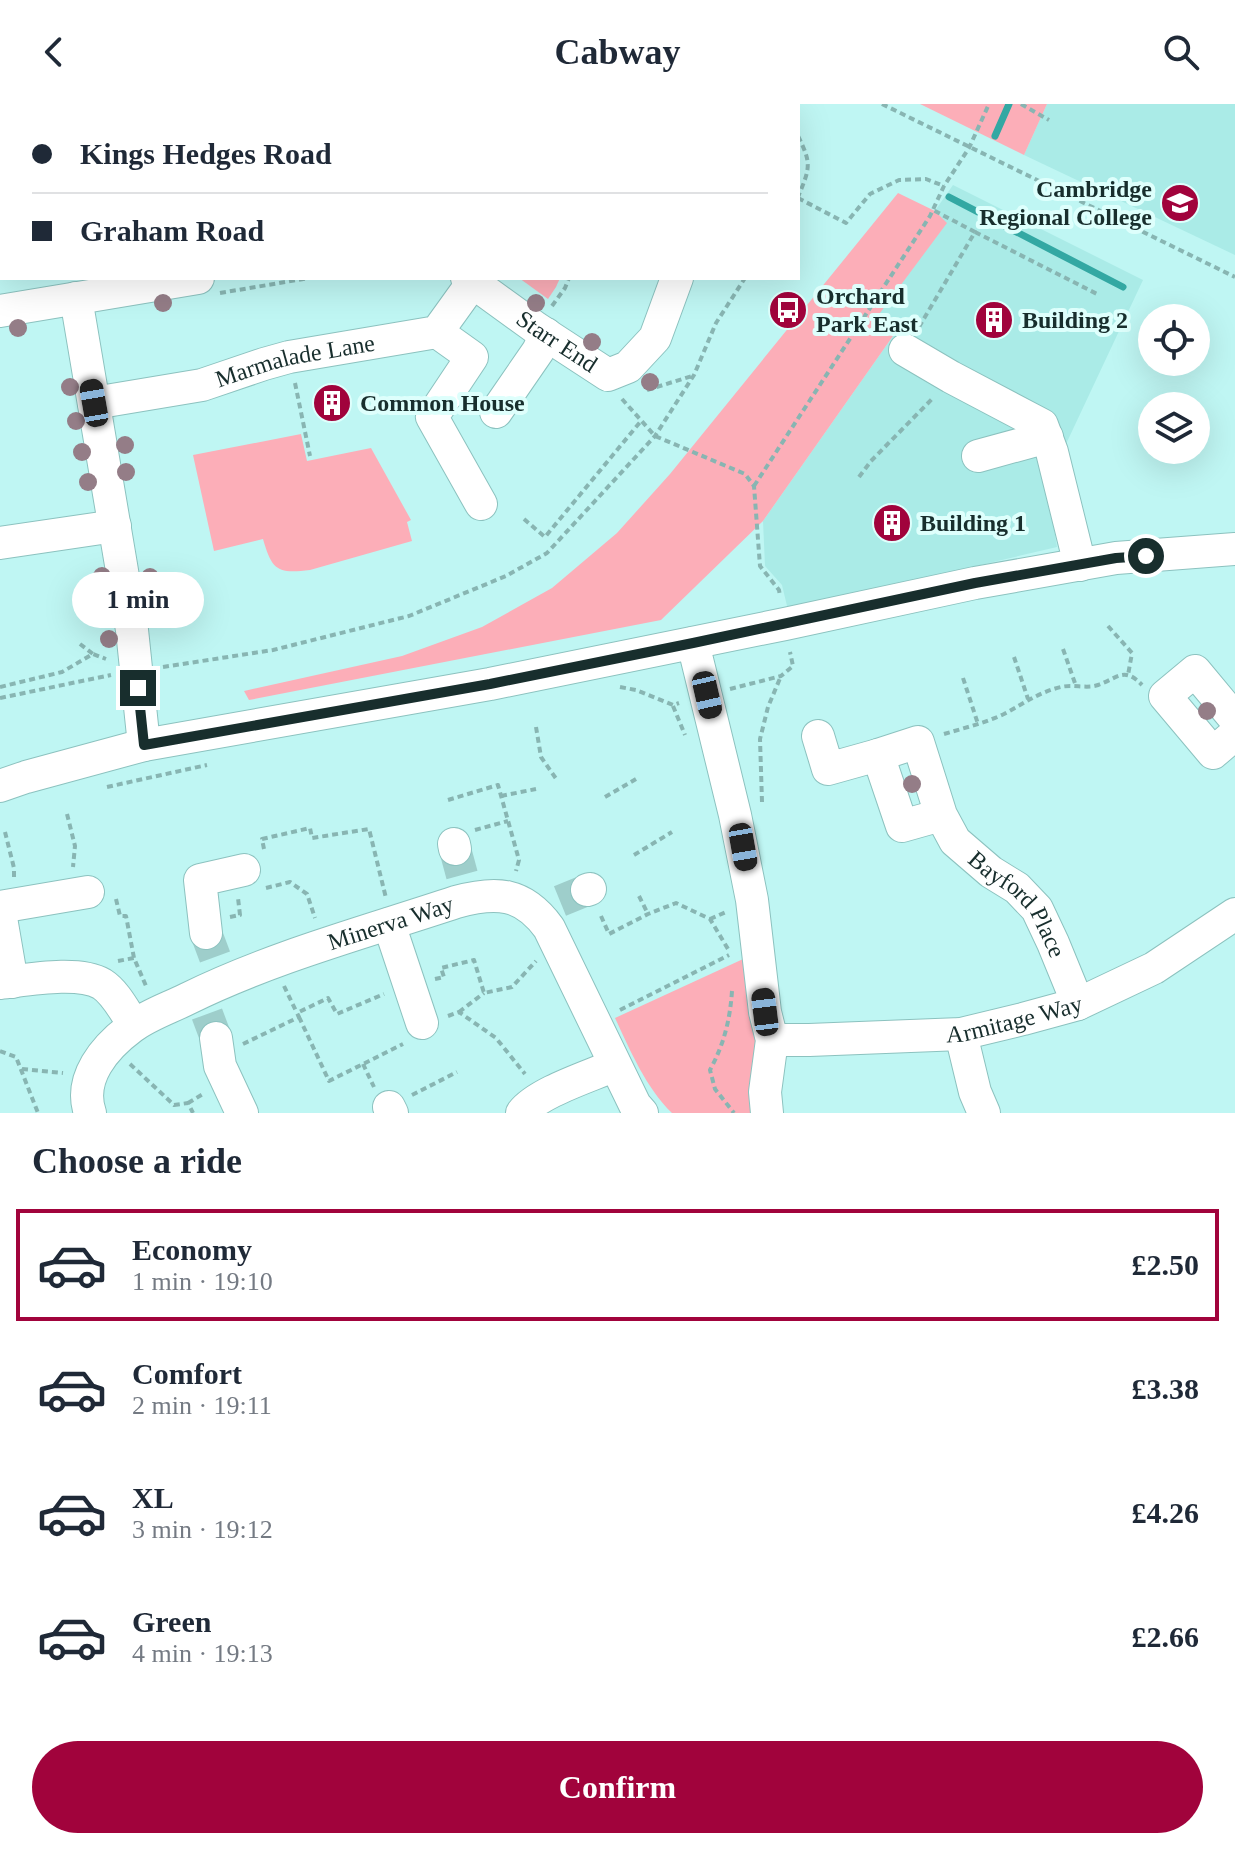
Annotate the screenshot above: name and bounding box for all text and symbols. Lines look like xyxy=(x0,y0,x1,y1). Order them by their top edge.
icon: back xyxy=(32,30,76,74)
icon: search xyxy=(1159,30,1203,74)
text: Cabway xyxy=(554,32,681,72)
text: Kings Hedges Road xyxy=(80,137,332,170)
place label: Cambridge Regional College xyxy=(979,176,1152,230)
school or university icon: Cambridge Regional College xyxy=(1159,182,1201,224)
text: Graham Road xyxy=(80,214,264,247)
place label: Orchard Park East xyxy=(816,283,918,337)
bus stop icon: Orchard Park East xyxy=(767,289,809,331)
building icon: Building 2 xyxy=(973,299,1015,341)
map controls xyxy=(1138,304,1210,464)
button: locate xyxy=(1138,304,1210,376)
street label: Starr End xyxy=(511,305,602,377)
place label: Building 2 xyxy=(1022,307,1128,333)
street label: Marmalade Lane xyxy=(212,330,377,393)
car xyxy=(78,377,110,429)
building icon: Common House xyxy=(311,382,353,424)
place label: Common House xyxy=(360,390,525,416)
button: layers xyxy=(1138,392,1210,464)
building icon: Building 1 xyxy=(871,502,913,544)
place label: Building 1 xyxy=(920,510,1026,536)
route start xyxy=(1128,538,1164,574)
callout: 1 min xyxy=(72,572,204,628)
text: 1 min xyxy=(107,585,169,614)
car xyxy=(690,669,724,721)
route end xyxy=(120,670,156,706)
car xyxy=(727,821,759,873)
street label: Bayford Place xyxy=(963,846,1070,961)
street label: Minerva Way xyxy=(325,891,457,955)
car xyxy=(750,987,780,1037)
street label: Armitage Way xyxy=(946,990,1085,1048)
text: Choose a ride xyxy=(32,1141,242,1181)
icon: car xyxy=(36,1229,108,1301)
text: Economy xyxy=(132,1233,252,1266)
text: £2.50 xyxy=(1132,1248,1199,1281)
text: 1 min · 19:10 xyxy=(132,1267,273,1296)
icon: car xyxy=(36,1353,108,1425)
text: Comfort xyxy=(132,1357,242,1390)
text: £3.38 xyxy=(1132,1372,1199,1405)
text: 2 min · 19:11 xyxy=(132,1391,272,1420)
icon: car xyxy=(36,1477,108,1549)
text: XL xyxy=(132,1481,174,1514)
text: £4.26 xyxy=(1132,1496,1199,1529)
text: 3 min · 19:12 xyxy=(132,1515,273,1544)
icon: car xyxy=(36,1601,108,1673)
text: Green xyxy=(132,1605,211,1638)
text: £2.66 xyxy=(1132,1620,1199,1653)
text: 4 min · 19:13 xyxy=(132,1639,273,1668)
button: Confirm xyxy=(32,1741,1203,1833)

